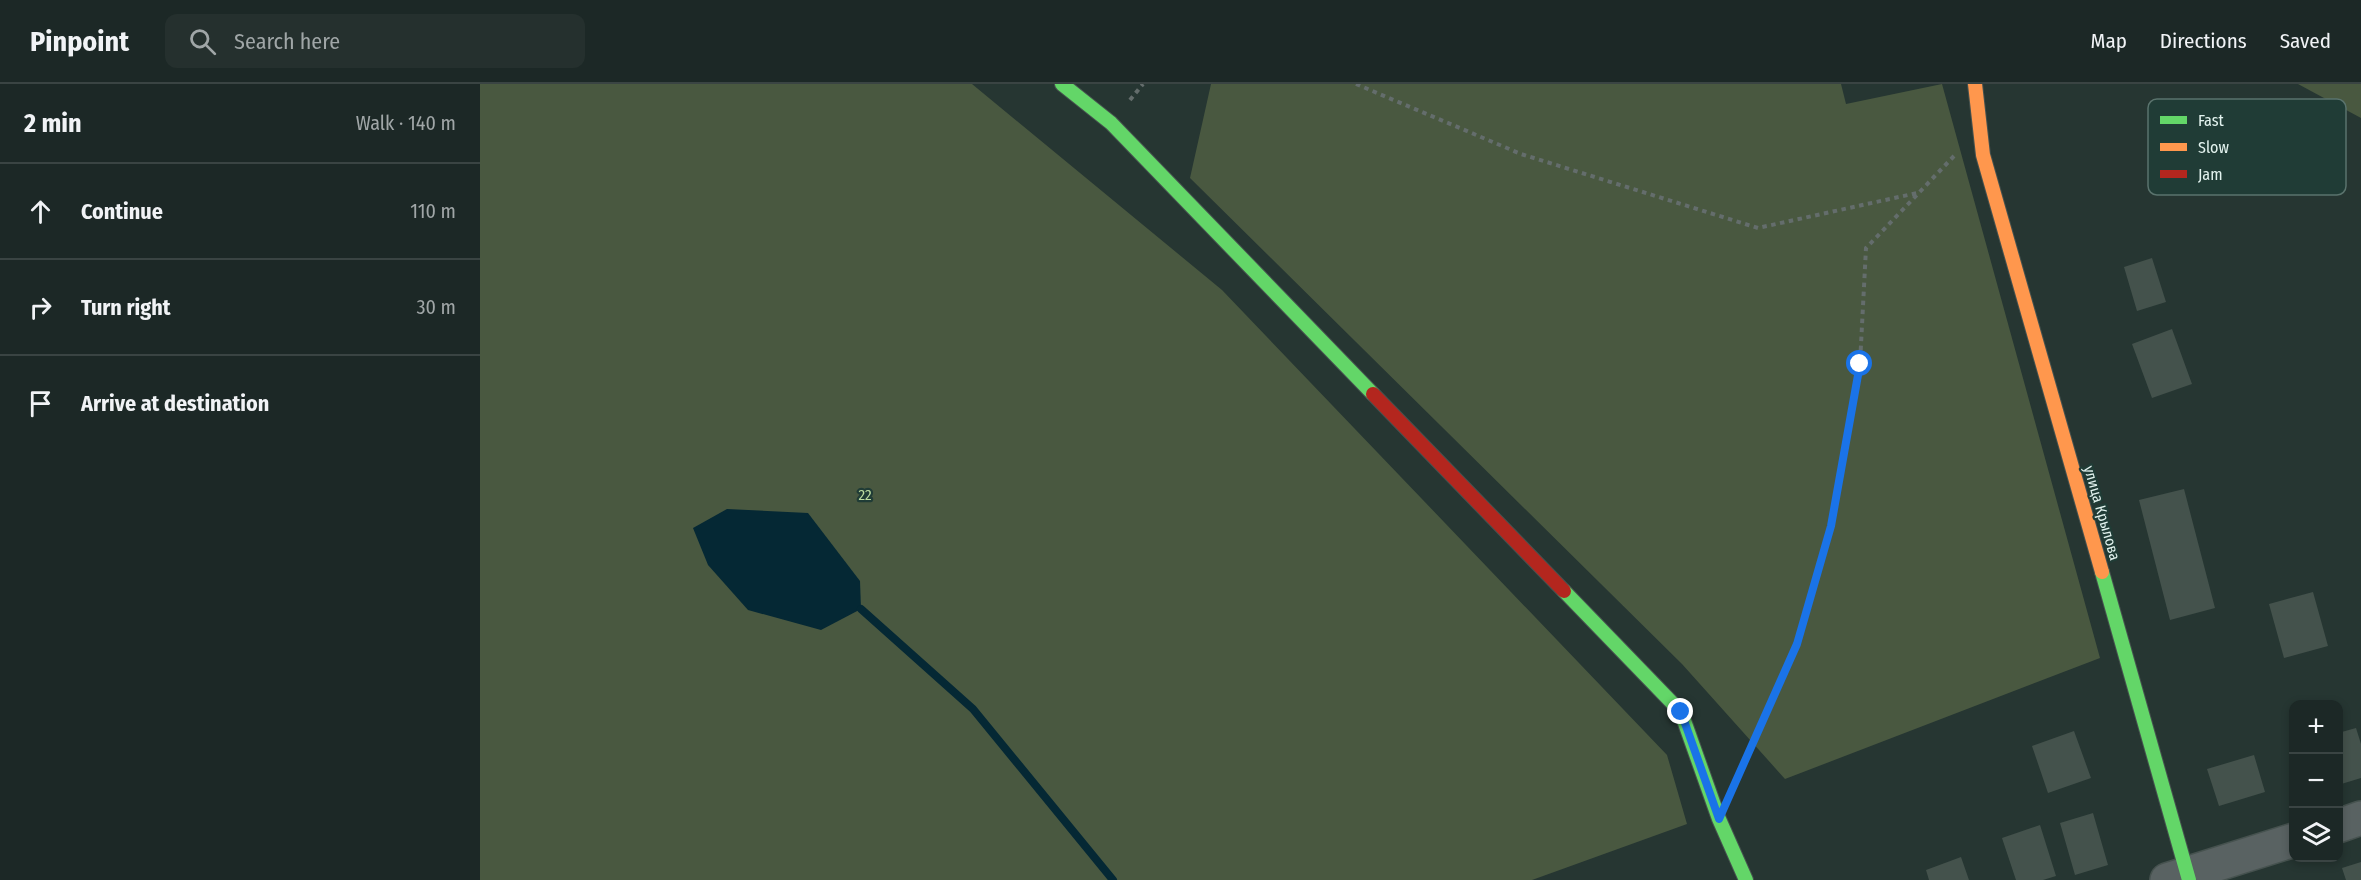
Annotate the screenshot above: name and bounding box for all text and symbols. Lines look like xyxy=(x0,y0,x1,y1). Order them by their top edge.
search box xyxy=(165,14,585,68)
text: Pinpoint xyxy=(30,25,129,58)
icon: search xyxy=(186,25,219,58)
text: Search here xyxy=(234,28,340,55)
text: Map xyxy=(2090,28,2127,54)
text: Directions xyxy=(2160,28,2247,54)
text: Saved xyxy=(2280,28,2331,54)
legend xyxy=(2148,99,2346,195)
text: 2 min xyxy=(24,108,82,139)
text: Walk · 140 m xyxy=(356,111,456,135)
text: Fast xyxy=(2198,111,2225,130)
text: Slow xyxy=(2198,138,2229,157)
text: Jam xyxy=(2198,165,2223,184)
icon: ahead xyxy=(24,195,57,228)
text: Continue xyxy=(81,198,163,225)
text: 110 m xyxy=(410,199,456,223)
icon: right xyxy=(24,291,57,324)
text: Turn right xyxy=(81,294,170,321)
text: 30 m xyxy=(416,295,456,319)
route start xyxy=(1846,350,1872,376)
icon: arrive xyxy=(24,387,57,420)
text: Arrive at destination xyxy=(81,390,269,417)
street label: улица Крылова xyxy=(2080,464,2124,562)
park label: 22 xyxy=(858,486,872,504)
route end xyxy=(1667,698,1693,724)
map controls xyxy=(2289,700,2343,862)
button: + xyxy=(2289,700,2343,754)
button: − xyxy=(2289,754,2343,808)
button: layers xyxy=(2289,808,2343,862)

